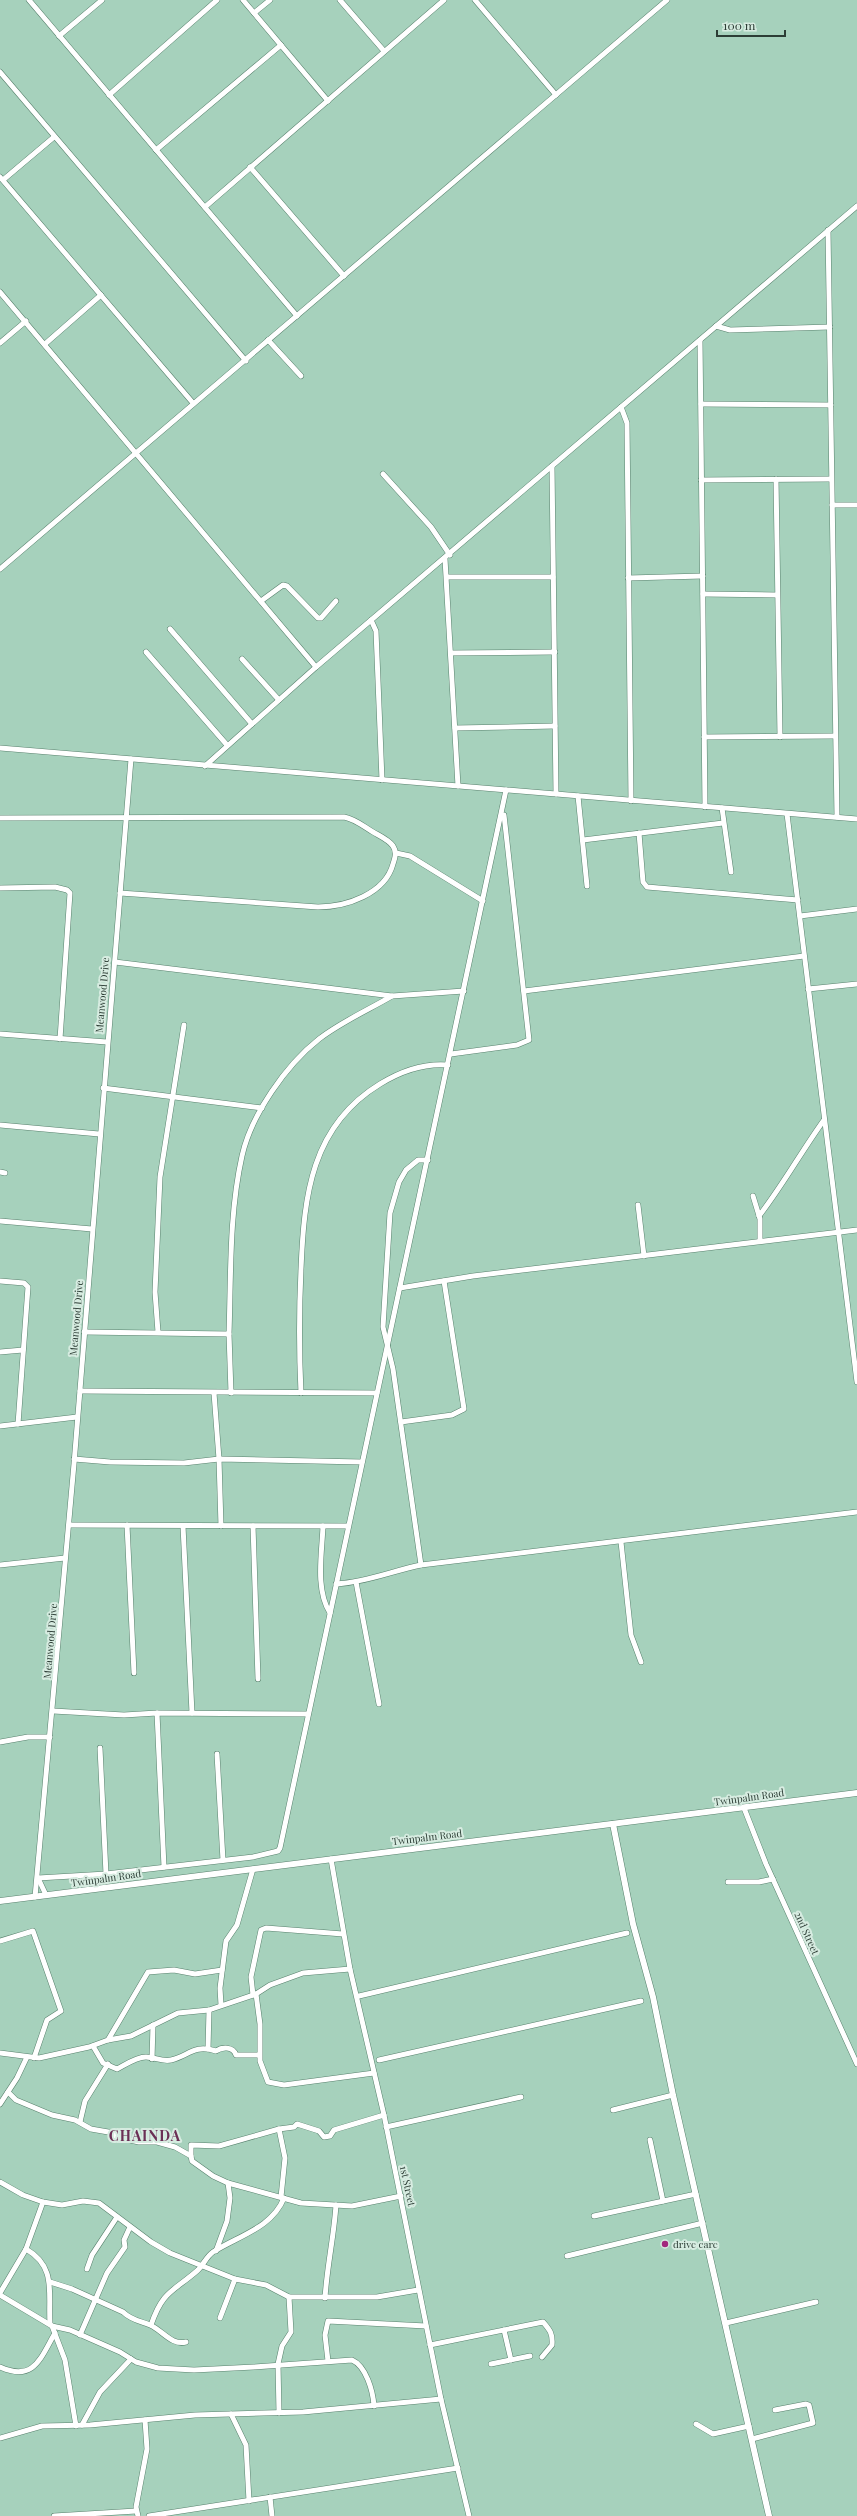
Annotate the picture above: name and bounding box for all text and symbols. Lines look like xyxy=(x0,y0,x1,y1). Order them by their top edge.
scale bar xyxy=(717,12,785,38)
text: 100 m xyxy=(723,17,756,33)
street label: Meanwood Drive xyxy=(92,957,112,1033)
street label: Meanwood Drive xyxy=(66,1280,86,1356)
street label: Meanwood Drive xyxy=(40,1603,60,1679)
street label: Twinpalm Road xyxy=(713,1785,785,1809)
street label: Twinpalm Road xyxy=(391,1826,463,1848)
street label: Twinpalm Road xyxy=(70,1866,142,1890)
street label: 2nd Street xyxy=(791,1909,823,1957)
district label: CHAINDA xyxy=(109,2126,181,2145)
street label: 1st Street xyxy=(397,2165,419,2208)
place label: drive care xyxy=(673,2237,718,2251)
marker: drive care xyxy=(660,2239,670,2249)

